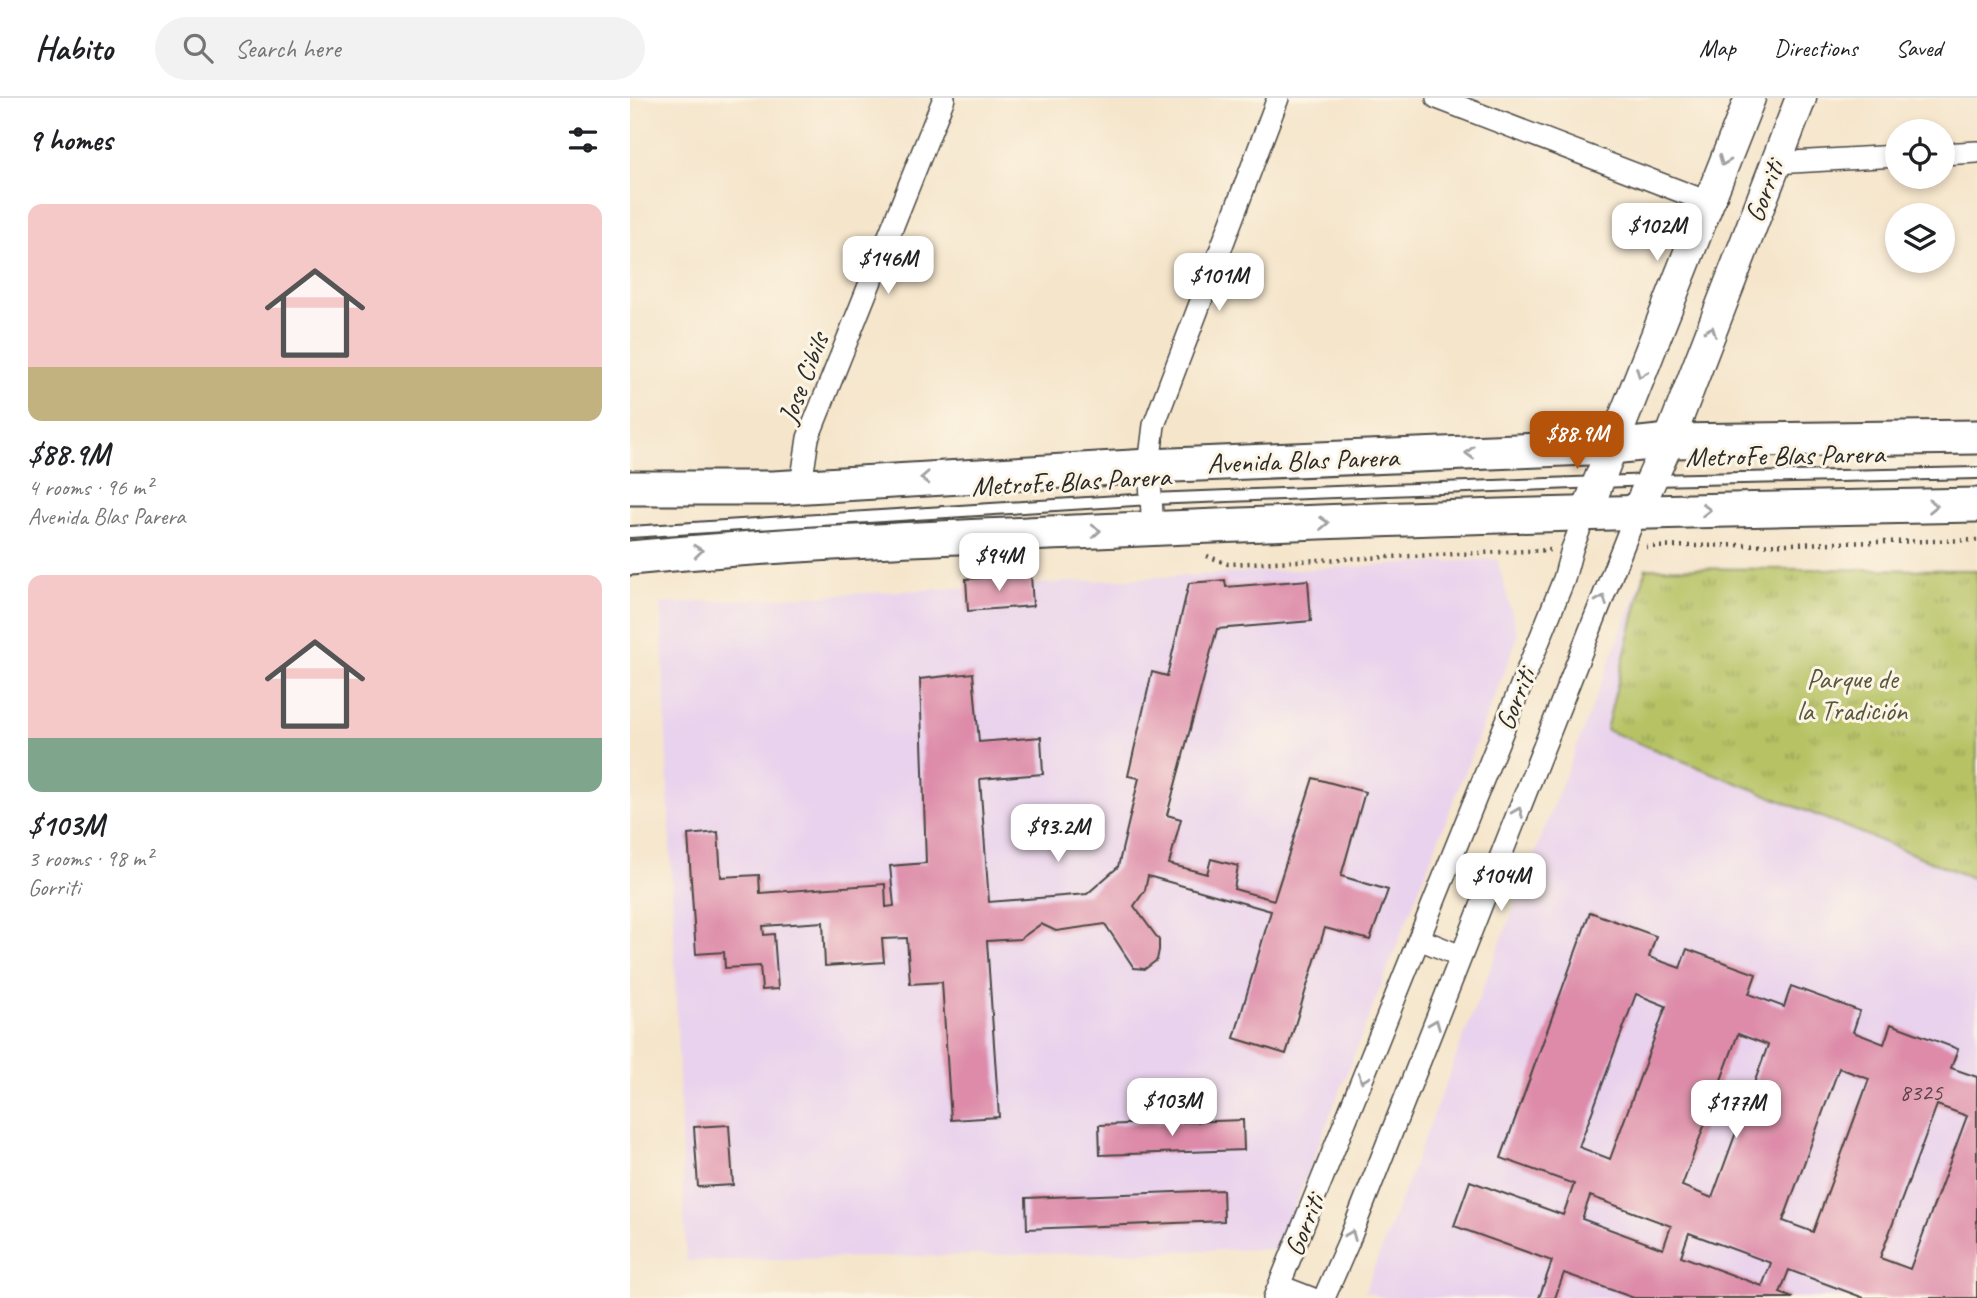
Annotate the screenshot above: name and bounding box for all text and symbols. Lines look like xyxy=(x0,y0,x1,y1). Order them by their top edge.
search box xyxy=(155,17,645,80)
text: Habito xyxy=(35,27,113,69)
icon: search xyxy=(179,29,217,67)
text: Search here xyxy=(235,32,341,65)
text: Map xyxy=(1699,33,1736,63)
text: Directions xyxy=(1774,33,1857,63)
text: Saved xyxy=(1895,33,1942,63)
map controls xyxy=(1885,119,1955,273)
button: locate xyxy=(1885,119,1955,189)
text: 9 homes xyxy=(28,121,112,159)
icon: filters xyxy=(564,121,602,159)
street label: Gorriti xyxy=(1736,152,1793,227)
one-way arrow xyxy=(1719,154,1733,166)
button: layers xyxy=(1885,203,1955,273)
pin: $102M xyxy=(1608,204,1706,263)
text: $102M xyxy=(1628,211,1686,240)
pin: $146M xyxy=(839,236,937,296)
text: $146M xyxy=(859,244,917,273)
icon: home xyxy=(252,250,378,376)
pin: $101M xyxy=(1170,254,1268,313)
text: $101M xyxy=(1190,261,1248,290)
street label: Jose Cibils xyxy=(769,326,837,430)
one-way arrow xyxy=(1702,326,1716,338)
one-way arrow xyxy=(1636,366,1650,378)
pin: $88.9M xyxy=(1520,412,1634,471)
text: $88.9M xyxy=(1546,419,1608,448)
text: $88.9M xyxy=(28,435,109,473)
street label: MetroFe Blas Parera xyxy=(1685,436,1887,474)
street label: Avenida Blas Parera xyxy=(1207,439,1401,481)
one-way arrow xyxy=(1465,446,1476,461)
street label: MetroFe Blas Parera xyxy=(971,458,1173,504)
one-way arrow xyxy=(919,471,930,486)
text: 4 rooms · 96 m² xyxy=(28,473,152,502)
one-way arrow xyxy=(1928,498,1939,513)
text: Avenida Blas Parera xyxy=(28,502,185,531)
one-way arrow xyxy=(1701,502,1711,518)
one-way arrow xyxy=(1318,515,1329,530)
one-way arrow xyxy=(1091,524,1102,539)
pin: $94M xyxy=(958,533,1040,593)
text: $94M xyxy=(975,541,1023,570)
one-way arrow xyxy=(692,544,704,559)
one-way arrow xyxy=(1593,595,1607,607)
icon: home xyxy=(252,621,378,747)
street label: Gorriti xyxy=(1487,660,1545,735)
park label: Parque de la Tradición xyxy=(1797,661,1909,728)
pin: $93.2M xyxy=(1001,804,1115,864)
text: $103M xyxy=(28,806,104,844)
one-way arrow xyxy=(1510,807,1524,819)
text: $93.2M xyxy=(1027,812,1089,841)
text: 3 rooms · 98 m² xyxy=(28,844,152,873)
pin: $104M xyxy=(1452,854,1550,913)
text: $104M xyxy=(1472,861,1530,890)
text: Gorriti xyxy=(28,873,80,902)
one-way arrow xyxy=(1426,1018,1440,1030)
one-way arrow xyxy=(1358,1071,1372,1083)
house number: 8325 xyxy=(1899,1077,1944,1107)
pin: $103M xyxy=(1123,1079,1221,1138)
pin: $177M xyxy=(1687,1080,1785,1140)
text: $103M xyxy=(1143,1086,1201,1115)
text: $177M xyxy=(1707,1088,1765,1117)
street label: Gorriti xyxy=(1276,1186,1334,1261)
one-way arrow xyxy=(1343,1230,1357,1242)

